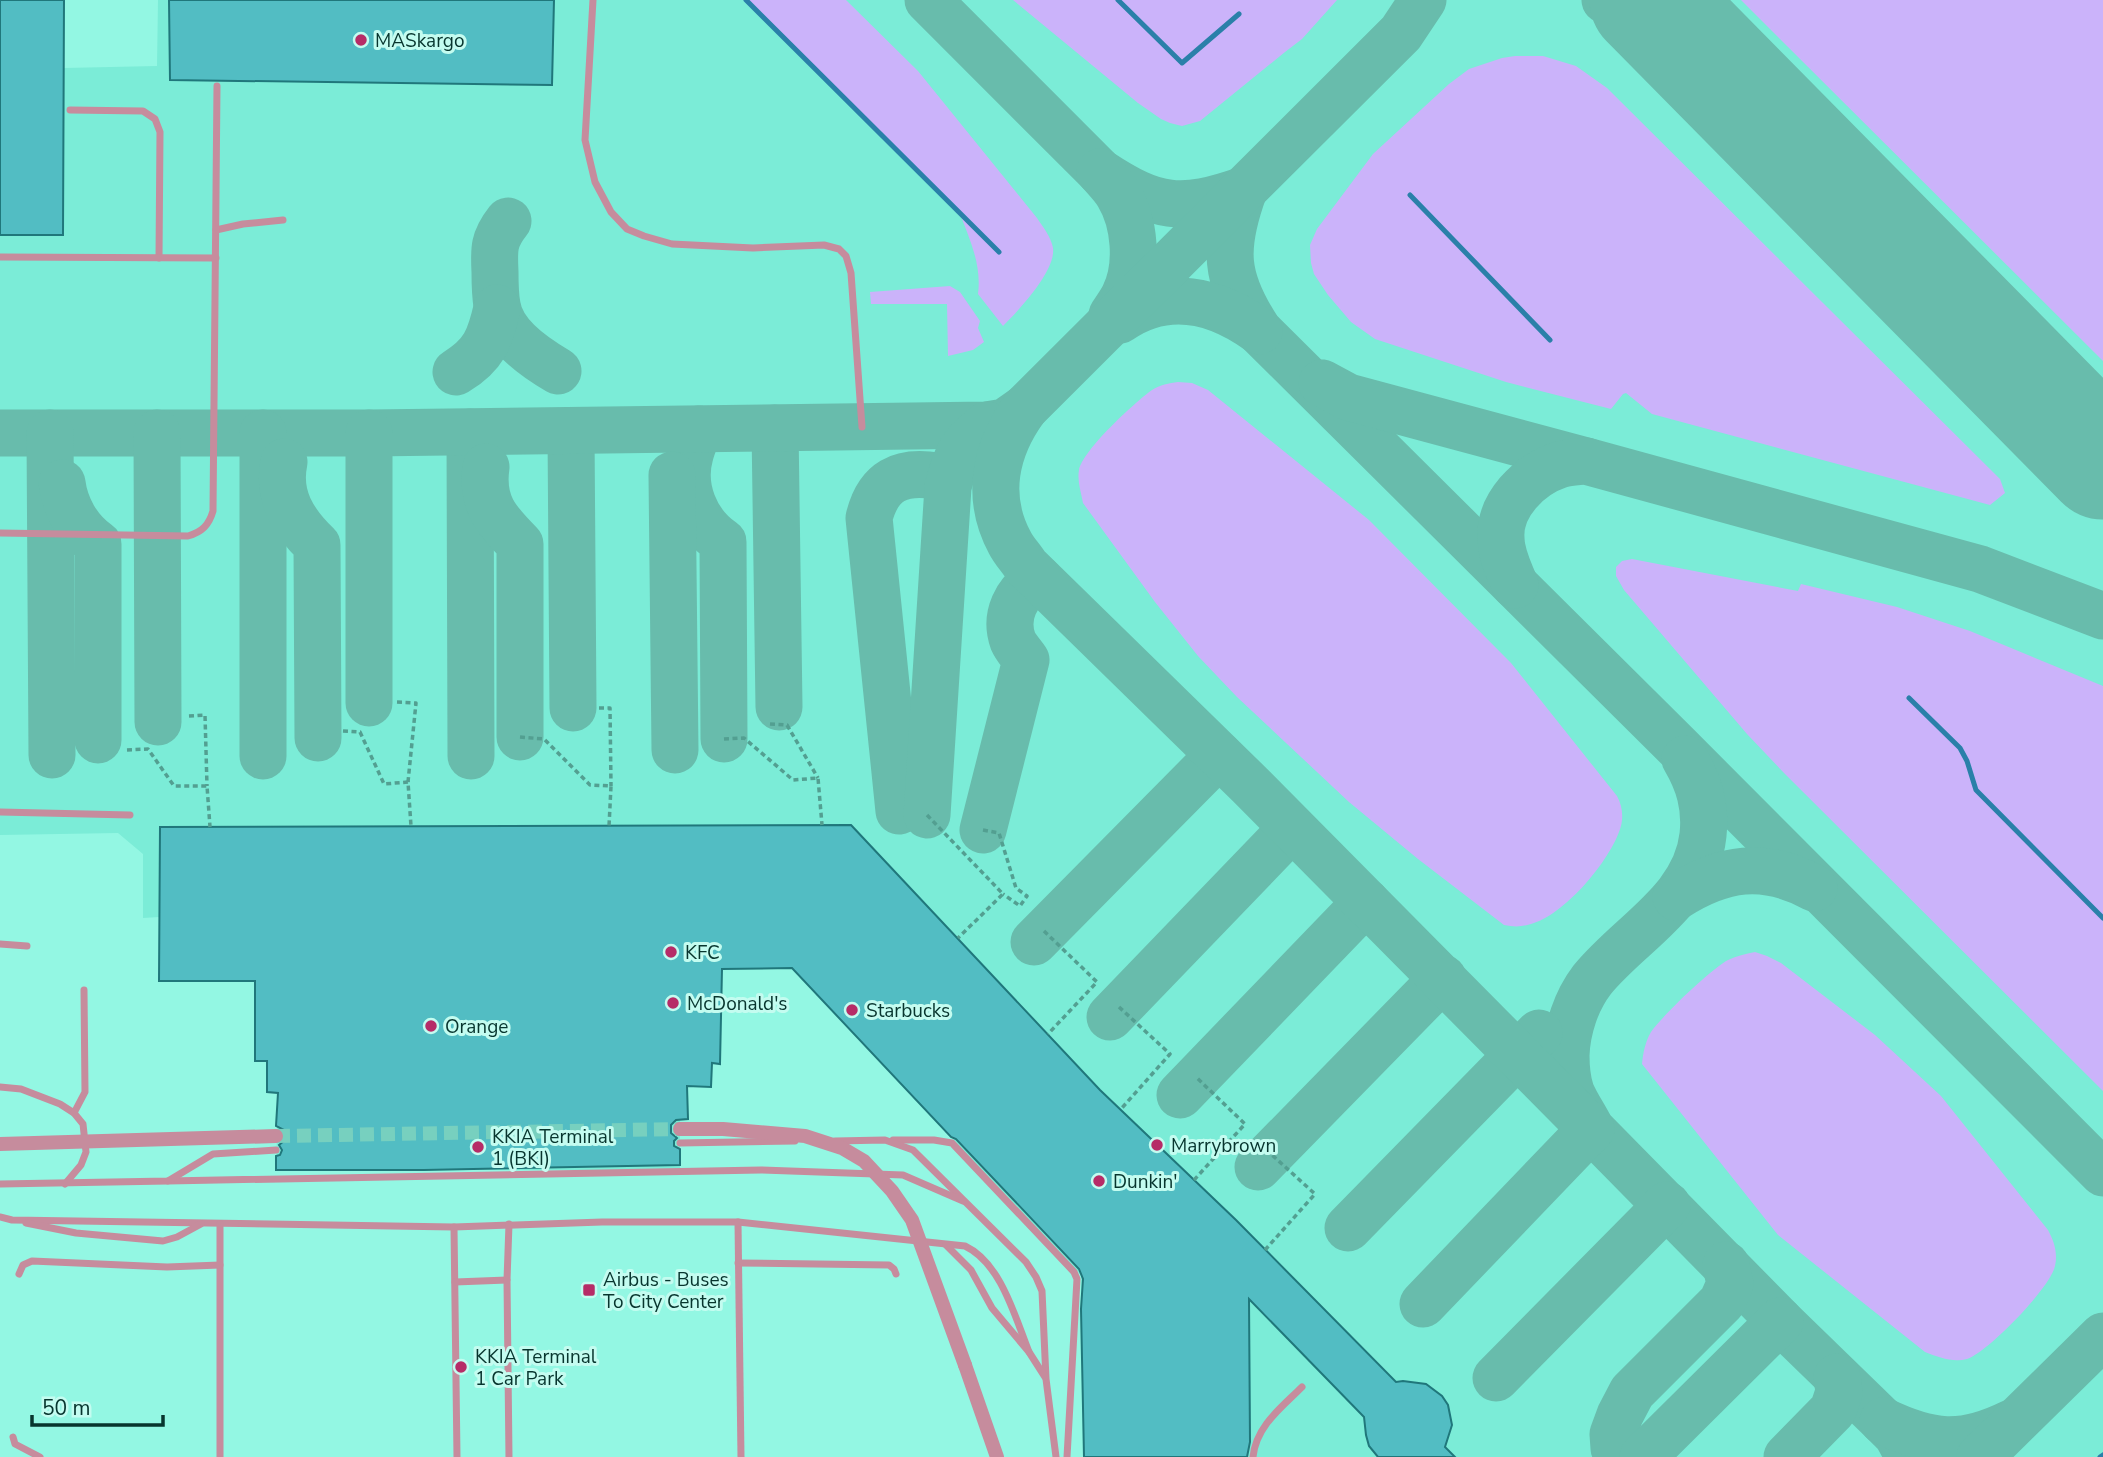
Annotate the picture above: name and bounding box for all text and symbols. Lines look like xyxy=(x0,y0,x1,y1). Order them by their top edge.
place label: MASkargo xyxy=(375,28,465,54)
marker: MASkargo xyxy=(353,32,369,48)
place label: KFC xyxy=(685,940,720,966)
marker: KFC xyxy=(663,944,679,960)
place label: McDonald's xyxy=(687,991,788,1017)
marker: McDonald's xyxy=(665,995,681,1011)
place label: Starbucks xyxy=(866,998,950,1024)
marker: Starbucks xyxy=(844,1002,860,1018)
place label: Orange xyxy=(445,1014,508,1040)
marker: Orange xyxy=(423,1018,439,1034)
place label: KKIA Terminal 1 (BKI) xyxy=(492,1124,614,1172)
place label: Marrybrown xyxy=(1171,1133,1276,1159)
marker: Marrybrown xyxy=(1149,1137,1165,1153)
marker: KKIA Terminal 1 (BKI) xyxy=(470,1139,486,1155)
place label: Dunkin' xyxy=(1113,1169,1177,1195)
marker: Dunkin' xyxy=(1091,1173,1107,1189)
place label: Airbus - Buses To City Center xyxy=(603,1267,729,1315)
marker: Airbus - Buses To City Center xyxy=(581,1282,597,1298)
place label: KKIA Terminal 1 Car Park xyxy=(475,1344,597,1392)
marker: KKIA Terminal 1 Car Park xyxy=(453,1359,469,1375)
scale bar xyxy=(32,1384,163,1428)
text: 50 m xyxy=(42,1394,91,1422)

